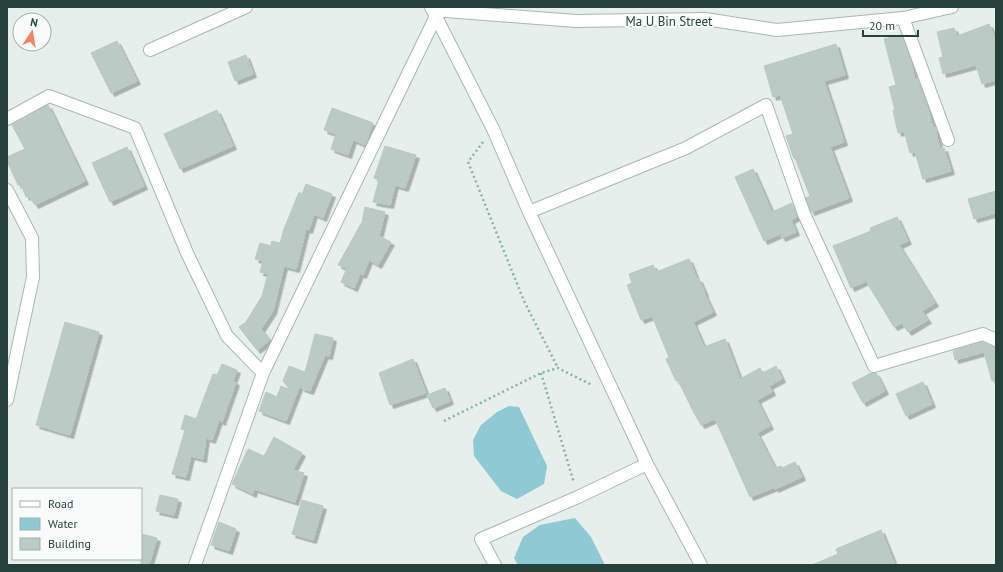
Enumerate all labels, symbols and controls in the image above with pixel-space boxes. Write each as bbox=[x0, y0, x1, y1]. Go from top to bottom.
north arrow bbox=[12, 12, 52, 52]
scale bar bbox=[863, 12, 918, 38]
street label: Ma U Bin Street bbox=[625, 13, 713, 30]
text: N bbox=[29, 15, 39, 30]
text: 20 m bbox=[869, 18, 895, 33]
legend bbox=[12, 488, 142, 560]
text: Road bbox=[48, 496, 73, 511]
text: Water bbox=[48, 516, 78, 531]
text: Building bbox=[48, 536, 91, 551]

